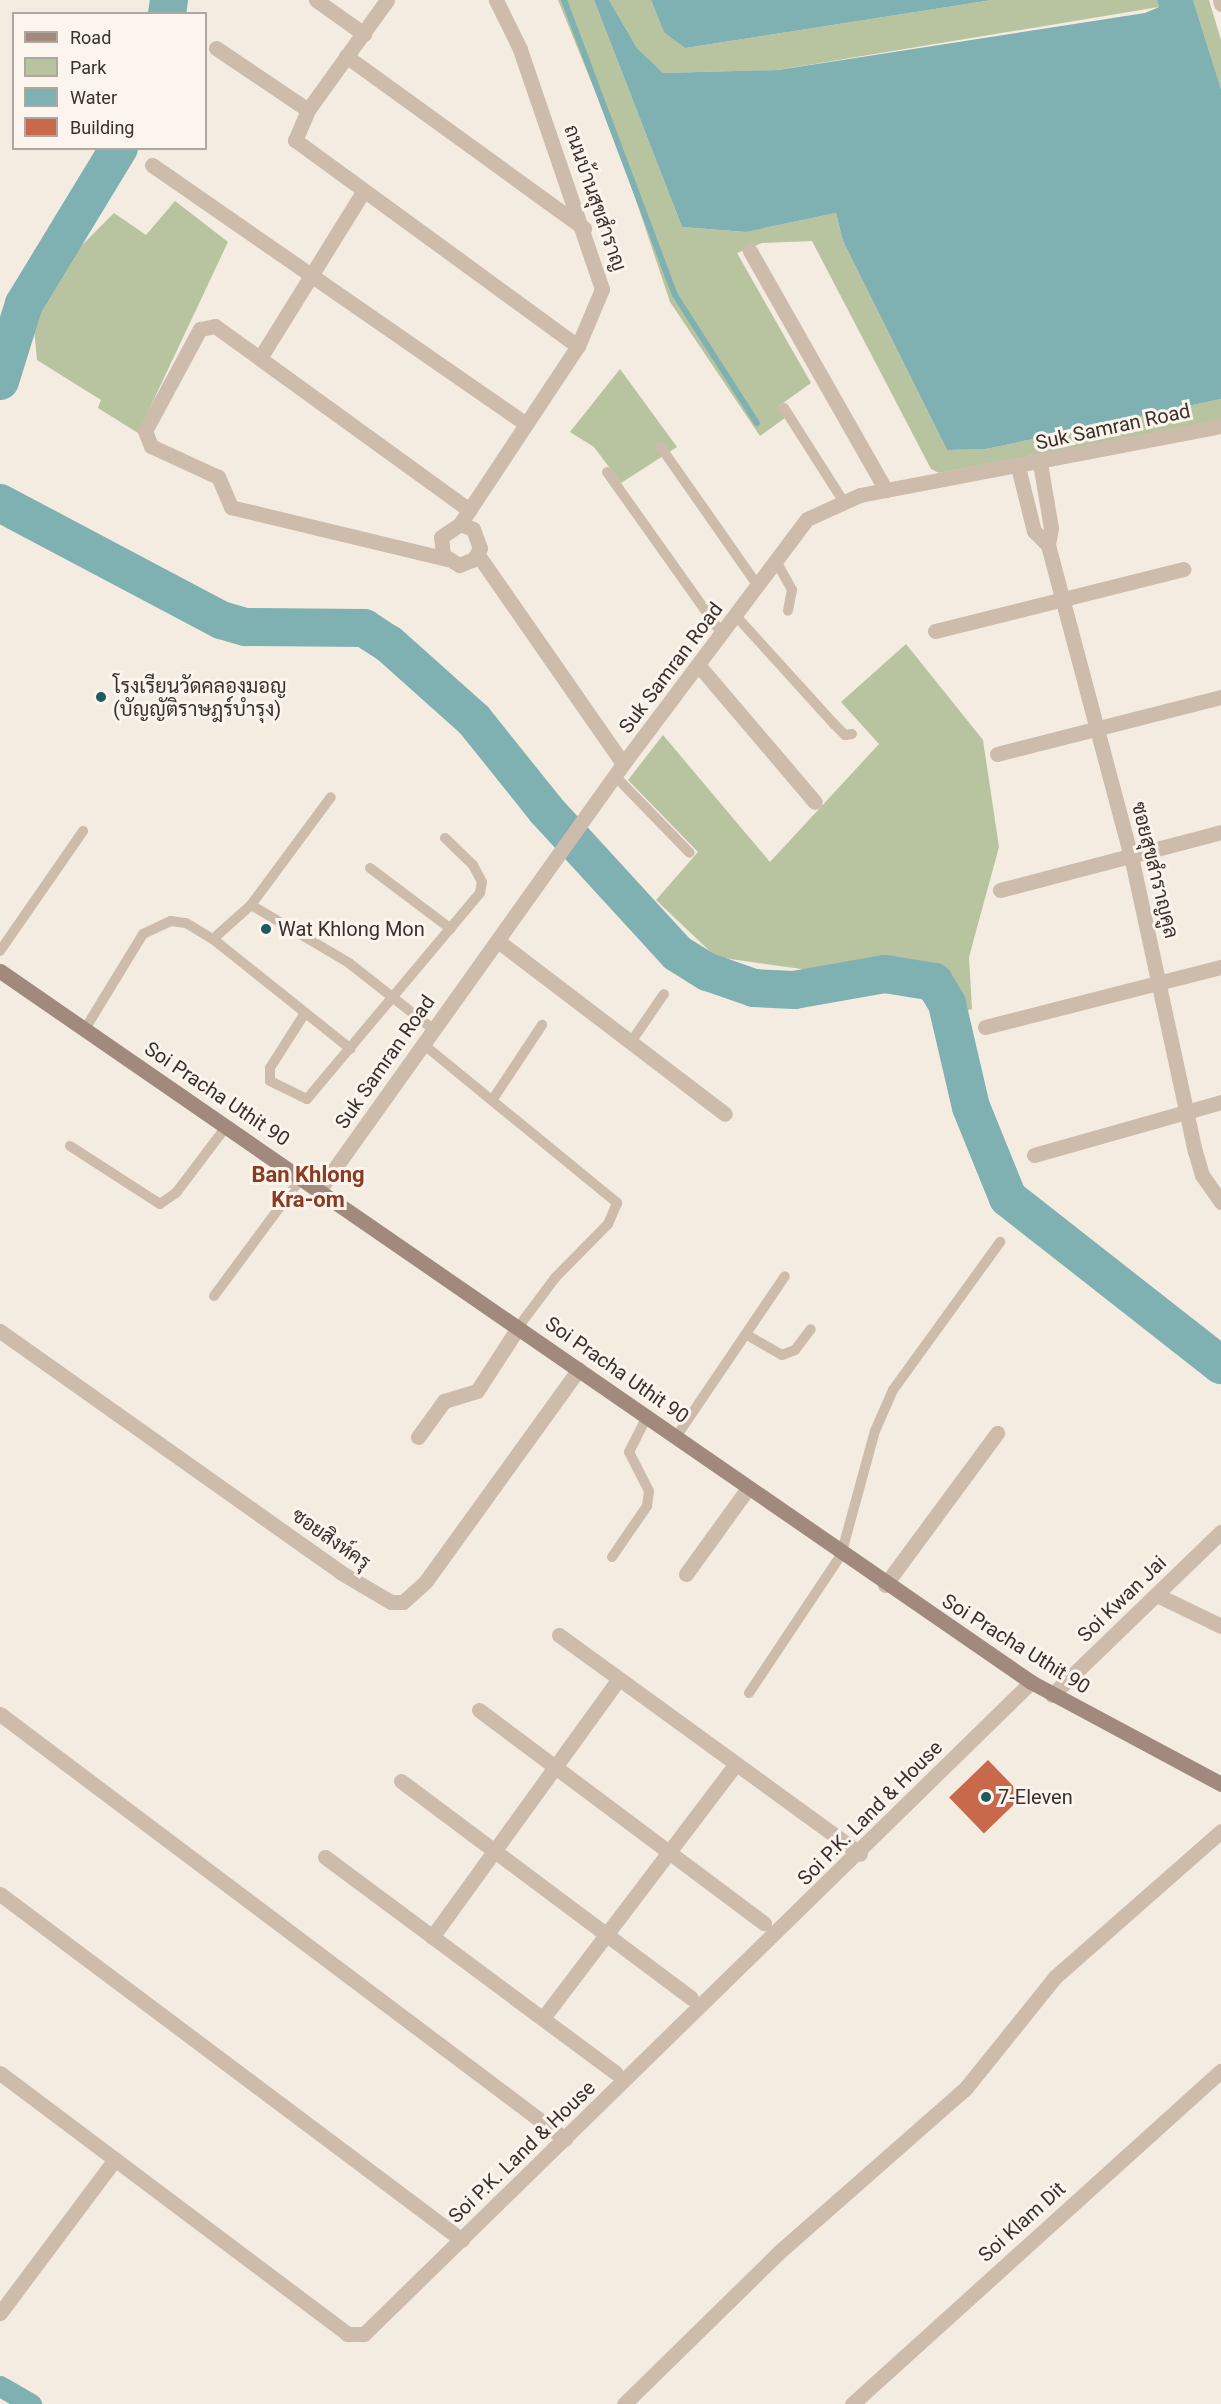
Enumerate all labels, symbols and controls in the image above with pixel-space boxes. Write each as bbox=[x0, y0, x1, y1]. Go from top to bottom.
legend bbox=[12, 12, 207, 150]
text: Road bbox=[70, 27, 111, 48]
text: Park bbox=[70, 57, 106, 78]
text: Water bbox=[70, 87, 117, 108]
text: Building bbox=[70, 117, 134, 138]
street label: ถนนบ้านสุขสำราญ bbox=[559, 122, 631, 274]
street label: Suk Samran Road bbox=[1033, 399, 1193, 455]
street label: Suk Samran Road bbox=[614, 598, 728, 738]
place label: โรงเรียนวัดคลองมอญ (บัญญัติราษฎร์บำรุง) bbox=[113, 674, 287, 721]
marker: โรงเรียนวัดคลองมอญ (บัญญัติราษฎร์บำรุง) bbox=[94, 690, 108, 704]
street label: ซอยสุขสำราญคูล bbox=[1126, 799, 1184, 941]
place label: Wat Khlong Mon bbox=[278, 917, 425, 941]
marker: Wat Khlong Mon bbox=[259, 922, 273, 936]
street label: Suk Samran Road bbox=[330, 991, 440, 1133]
street label: Soi Pracha Uthit 90 bbox=[140, 1037, 294, 1151]
district label: Ban Khlong Kra-om bbox=[251, 1161, 365, 1212]
street label: Soi Pracha Uthit 90 bbox=[541, 1312, 693, 1428]
street label: ซอยสิงห์ครุ bbox=[287, 1503, 375, 1575]
street label: Soi Kwan Jai bbox=[1073, 1551, 1171, 1647]
street label: Soi Pracha Uthit 90 bbox=[938, 1589, 1094, 1699]
street label: Soi P.K. Land & House bbox=[793, 1736, 947, 1890]
place label: 7-Eleven bbox=[998, 1785, 1073, 1809]
marker: 7-Eleven bbox=[979, 1790, 993, 1804]
street label: Soi P.K. Land & House bbox=[444, 2076, 600, 2228]
street label: Soi Klam Dit bbox=[974, 2177, 1070, 2267]

